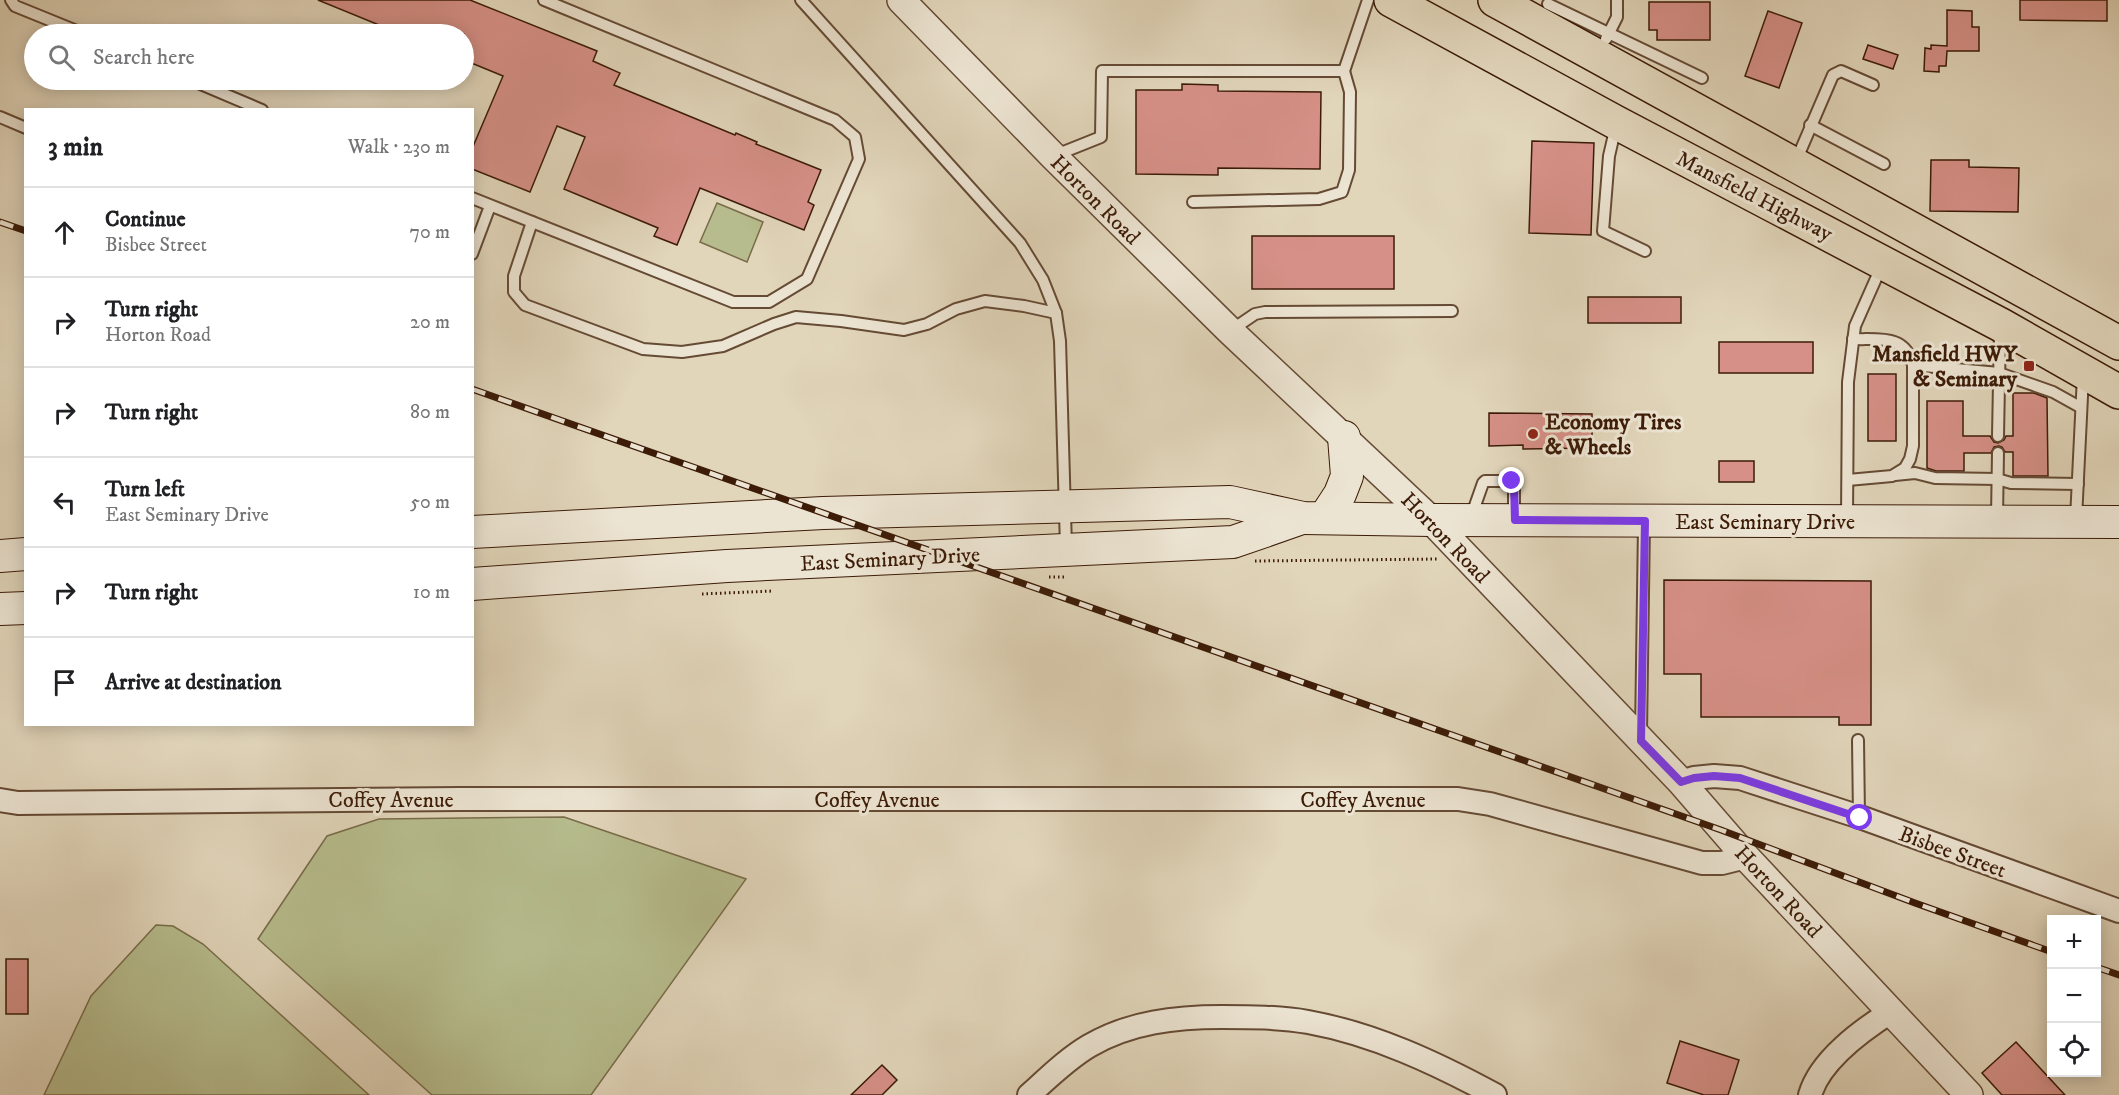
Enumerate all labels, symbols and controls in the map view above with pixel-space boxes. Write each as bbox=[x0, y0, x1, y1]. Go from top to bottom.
search box bbox=[24, 24, 474, 90]
icon: search bbox=[45, 41, 78, 74]
text: Search here bbox=[93, 44, 195, 71]
text: 3 min bbox=[48, 131, 103, 164]
text: Walk · 230 m bbox=[348, 135, 450, 160]
street label: Mansfield Highway bbox=[1672, 145, 1838, 248]
street label: Horton Road bbox=[1044, 149, 1146, 251]
text: Continue bbox=[105, 206, 186, 233]
icon: ahead bbox=[48, 216, 81, 249]
text: 70 m bbox=[409, 220, 450, 245]
text: Bisbee Street bbox=[105, 233, 207, 258]
text: Turn right bbox=[105, 296, 198, 323]
icon: right bbox=[48, 306, 81, 339]
text: 20 m bbox=[410, 310, 450, 335]
text: Horton Road bbox=[105, 323, 211, 348]
place label: Mansfield HWY & Seminary bbox=[1872, 341, 2018, 393]
marker: Mansfield HWY & Seminary bbox=[2022, 359, 2036, 373]
icon: right bbox=[48, 396, 81, 429]
text: Turn right bbox=[105, 399, 198, 426]
text: 80 m bbox=[410, 400, 450, 425]
place label: Economy Tires & Wheels bbox=[1545, 409, 1682, 461]
marker: Economy Tires & Wheels bbox=[1526, 427, 1540, 441]
route end bbox=[1498, 467, 1524, 493]
text: Turn left bbox=[105, 476, 185, 503]
icon: left bbox=[48, 486, 81, 519]
street label: Horton Road bbox=[1395, 487, 1495, 589]
text: 50 m bbox=[410, 490, 450, 515]
text: East Seminary Drive bbox=[105, 503, 269, 528]
street label: East Seminary Drive bbox=[1675, 509, 1855, 536]
street label: East Seminary Drive bbox=[799, 541, 981, 578]
icon: right bbox=[48, 576, 81, 609]
text: Turn right bbox=[105, 579, 198, 606]
text: 10 m bbox=[413, 580, 450, 605]
icon: arrive bbox=[48, 666, 81, 699]
text: Arrive at destination bbox=[105, 669, 282, 696]
street label: Coffey Avenue bbox=[328, 787, 454, 814]
street label: Coffey Avenue bbox=[814, 787, 940, 814]
street label: Coffey Avenue bbox=[1300, 787, 1426, 814]
route start bbox=[1846, 804, 1872, 830]
street label: Bisbee Street bbox=[1895, 821, 2010, 884]
street label: Horton Road bbox=[1728, 840, 1827, 944]
map controls bbox=[2047, 915, 2101, 1077]
button: + bbox=[2047, 915, 2101, 969]
button: − bbox=[2047, 969, 2101, 1023]
button: locate bbox=[2047, 1023, 2101, 1077]

